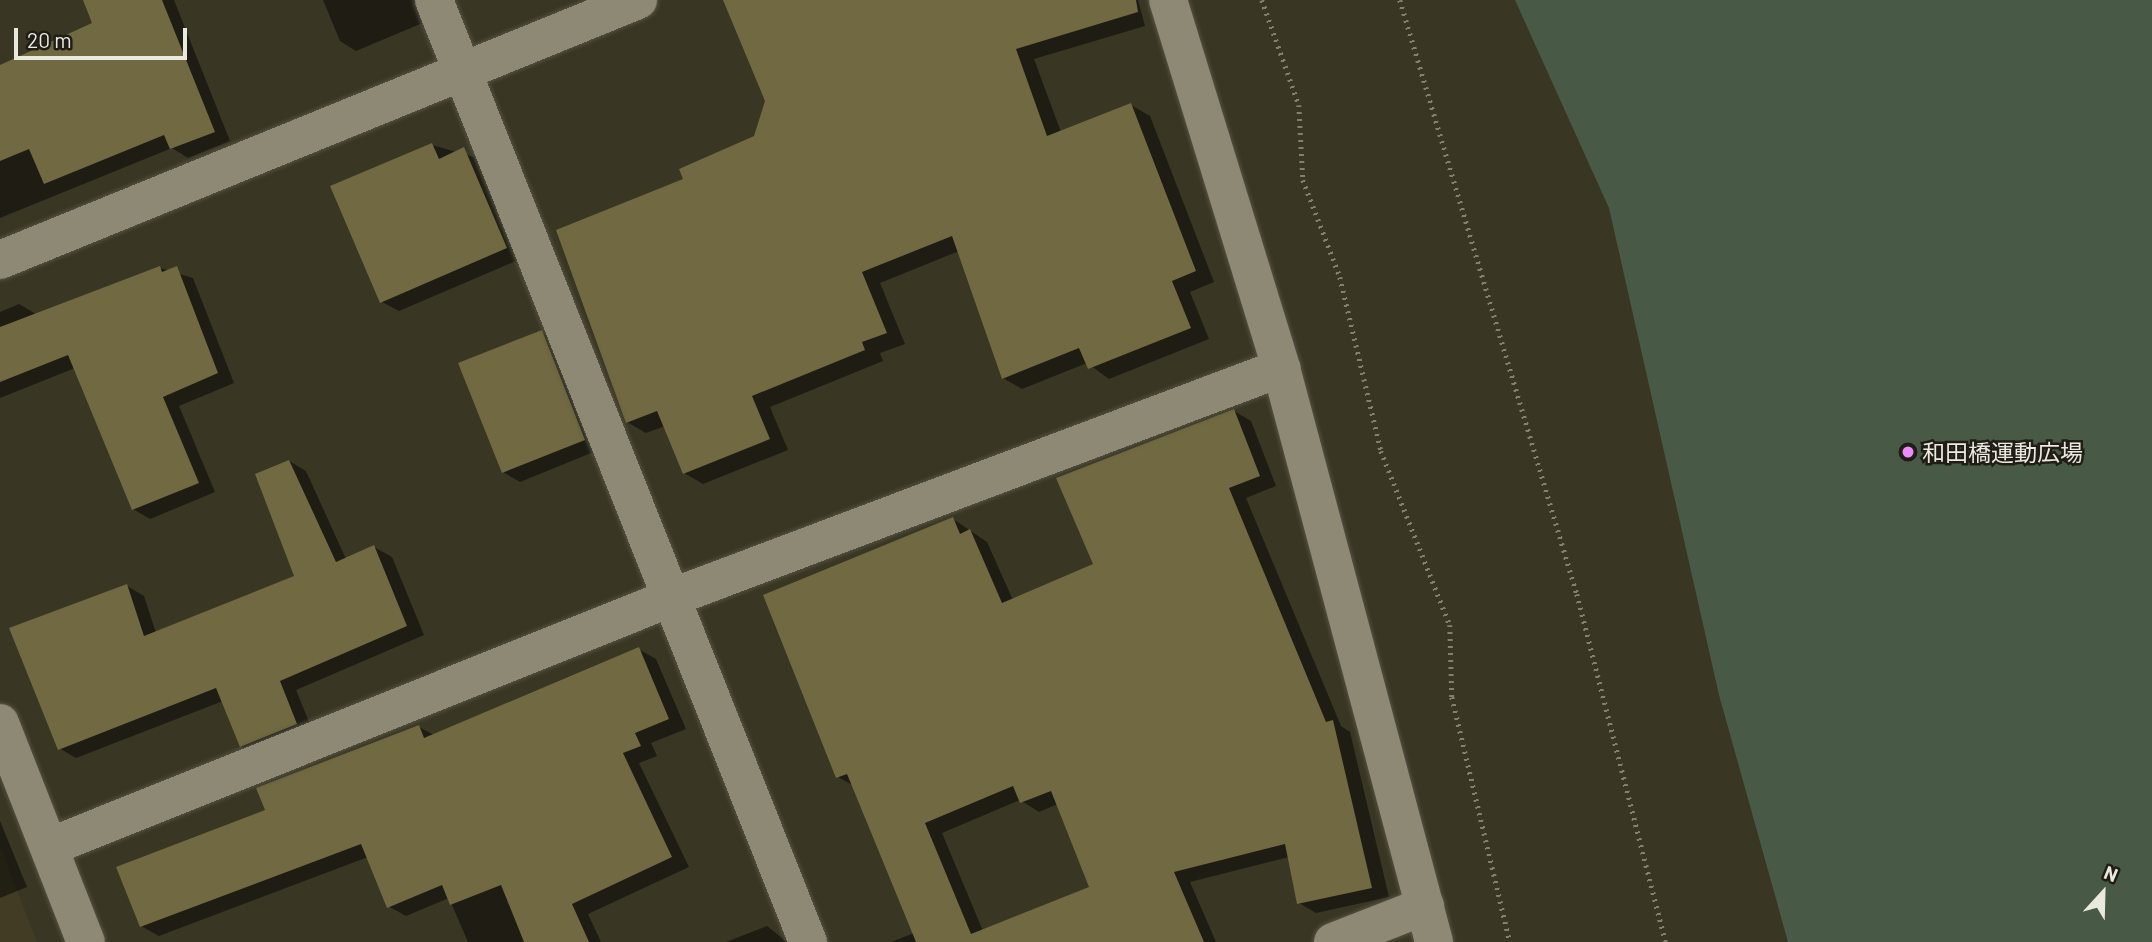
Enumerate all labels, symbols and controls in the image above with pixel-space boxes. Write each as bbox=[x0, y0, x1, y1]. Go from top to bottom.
scale bar bbox=[18, 14, 191, 58]
text: 20 m bbox=[27, 27, 72, 52]
place label: 和田橋運動広場 bbox=[1922, 438, 2083, 466]
marker: 和田橋運動広場 bbox=[1900, 444, 1916, 460]
north arrow bbox=[2068, 858, 2138, 928]
text: N bbox=[2101, 860, 2121, 886]

